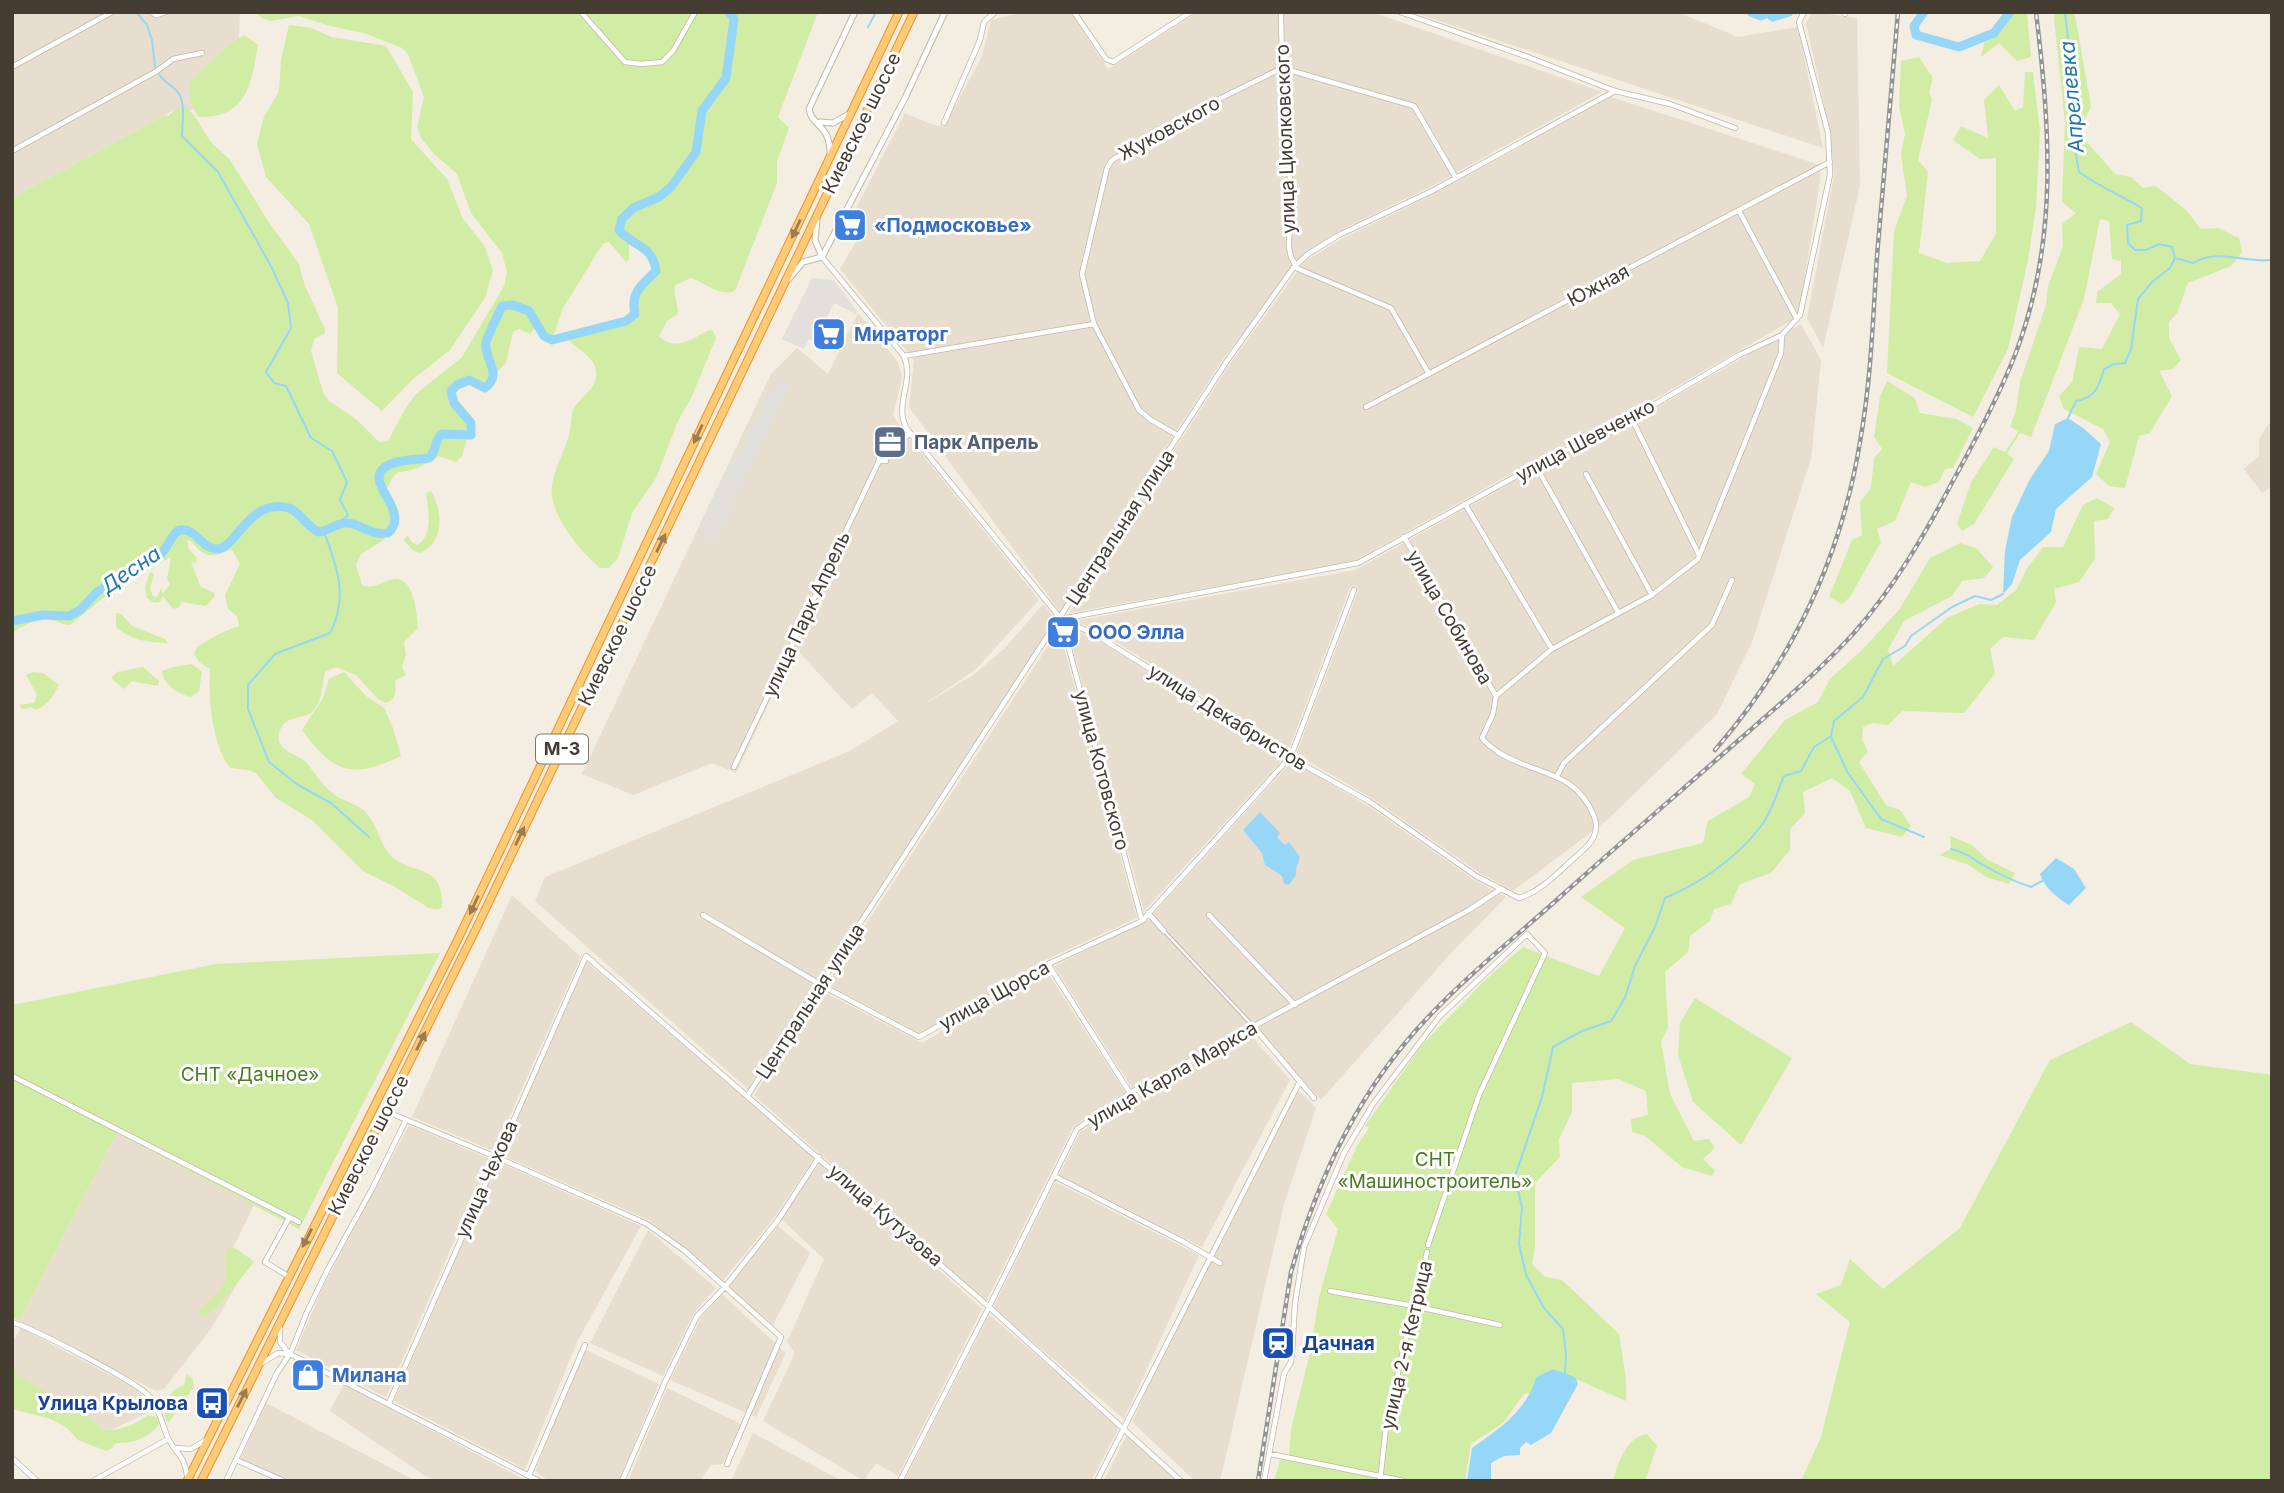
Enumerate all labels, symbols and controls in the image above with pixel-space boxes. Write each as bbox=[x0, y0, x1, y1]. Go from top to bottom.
water label: Апрелевка bbox=[2054, 40, 2089, 155]
street label: улица Циолковского bbox=[1271, 44, 1300, 234]
street label: Киевское шоссе bbox=[817, 49, 906, 198]
street label: Жуковского bbox=[1115, 91, 1224, 166]
supermarket icon: «Подмосковье» bbox=[831, 206, 869, 244]
place label: «Подмосковье» bbox=[874, 214, 1032, 237]
one-way arrow bbox=[790, 219, 802, 239]
street label: Южная bbox=[1563, 260, 1633, 311]
supermarket icon: Мираторг bbox=[810, 315, 848, 353]
place label: Мираторг bbox=[854, 323, 949, 346]
street label: улица Шевченко bbox=[1512, 394, 1659, 487]
office icon: Парк Апрель bbox=[871, 423, 909, 461]
one-way arrow bbox=[693, 424, 704, 444]
place label: Парк Апрель bbox=[914, 431, 1039, 454]
street label: Центральная улица bbox=[1061, 445, 1179, 609]
street label: улица Парк Апрель bbox=[758, 528, 855, 701]
one-way arrow bbox=[655, 533, 667, 553]
water label: Десна bbox=[95, 541, 165, 599]
street label: улица Собинова bbox=[1402, 546, 1497, 688]
street label: Киевское шоссе bbox=[573, 561, 662, 710]
supermarket icon: ООО Элла bbox=[1044, 613, 1082, 651]
place label: ООО Элла bbox=[1088, 621, 1184, 644]
street label: улица Декабристов bbox=[1144, 659, 1311, 776]
street label: улица Котовского bbox=[1069, 688, 1134, 853]
road number: М-3 bbox=[536, 734, 588, 764]
one-way arrow bbox=[515, 826, 526, 846]
one-way arrow bbox=[468, 895, 480, 915]
street label: Центральная улица bbox=[751, 919, 869, 1083]
street label: улица Щорса bbox=[935, 956, 1053, 1035]
street label: улица Карла Маркса bbox=[1083, 1016, 1261, 1132]
one-way arrow bbox=[415, 1031, 426, 1051]
park label: СНТ «Дачное» bbox=[181, 1063, 319, 1086]
street label: Киевское шоссе bbox=[323, 1071, 414, 1219]
street label: улица Чехова bbox=[450, 1117, 523, 1241]
park label: СНТ «Машиностроитель» bbox=[1338, 1148, 1532, 1193]
street label: улица Кутузова bbox=[824, 1159, 948, 1271]
one-way arrow bbox=[301, 1228, 313, 1248]
street label: улица 2-я Кетрица bbox=[1376, 1258, 1437, 1432]
station icon: Дачная bbox=[1259, 1324, 1297, 1362]
place label: Дачная bbox=[1302, 1332, 1375, 1355]
shop icon: Милана bbox=[289, 1356, 327, 1394]
place label: Милана bbox=[332, 1364, 407, 1387]
bus stop icon: Улица Крылова bbox=[193, 1384, 231, 1422]
one-way arrow bbox=[237, 1388, 248, 1408]
place label: Улица Крылова bbox=[37, 1392, 188, 1415]

